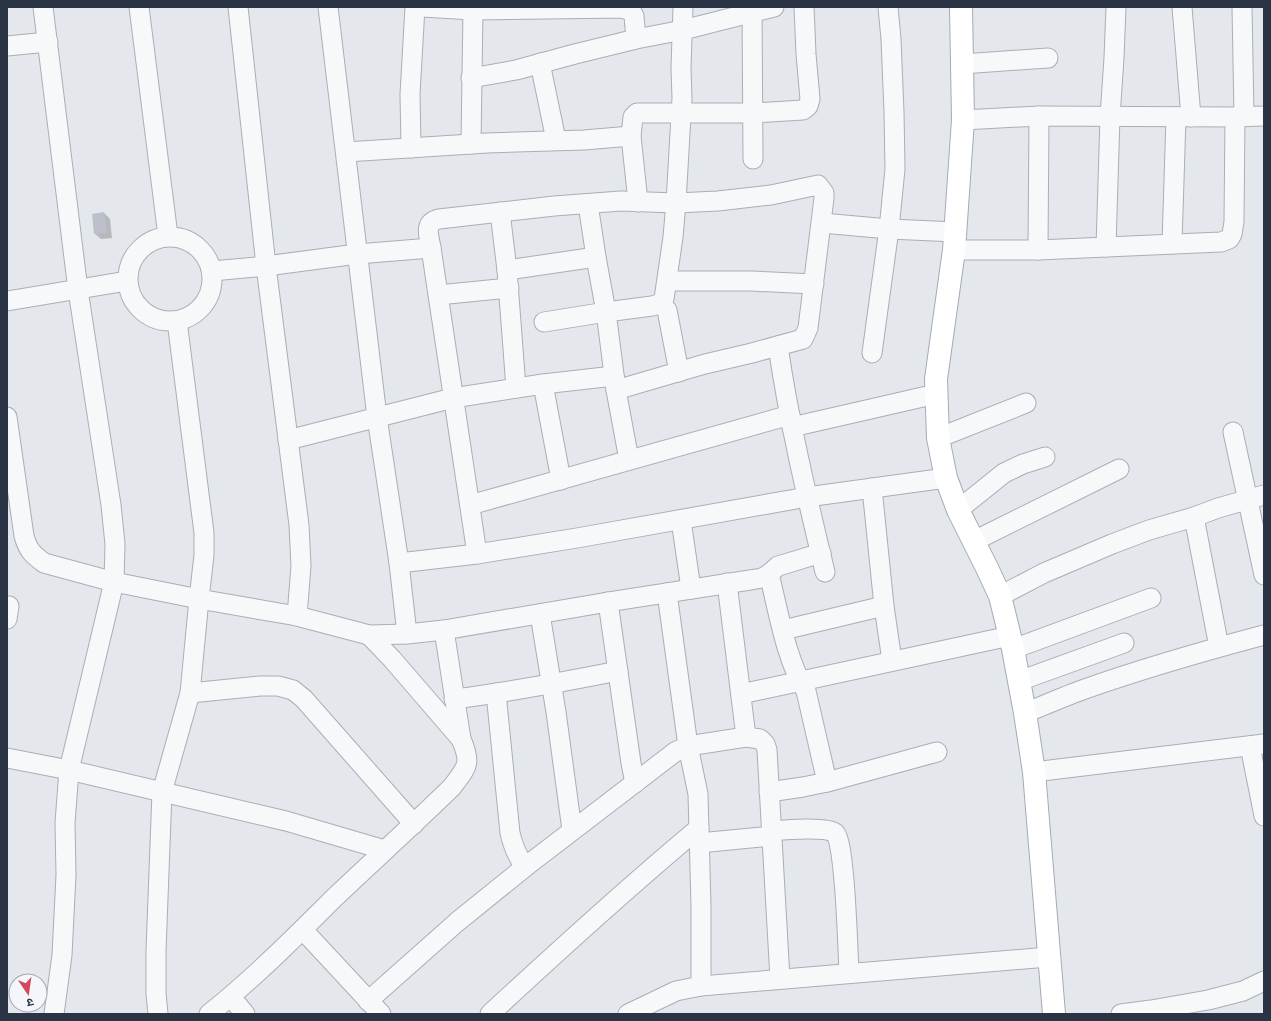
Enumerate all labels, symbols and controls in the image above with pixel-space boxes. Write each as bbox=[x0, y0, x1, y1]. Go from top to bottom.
north arrow bbox=[8, 973, 48, 1013]
text: उ bbox=[25, 995, 35, 1010]

